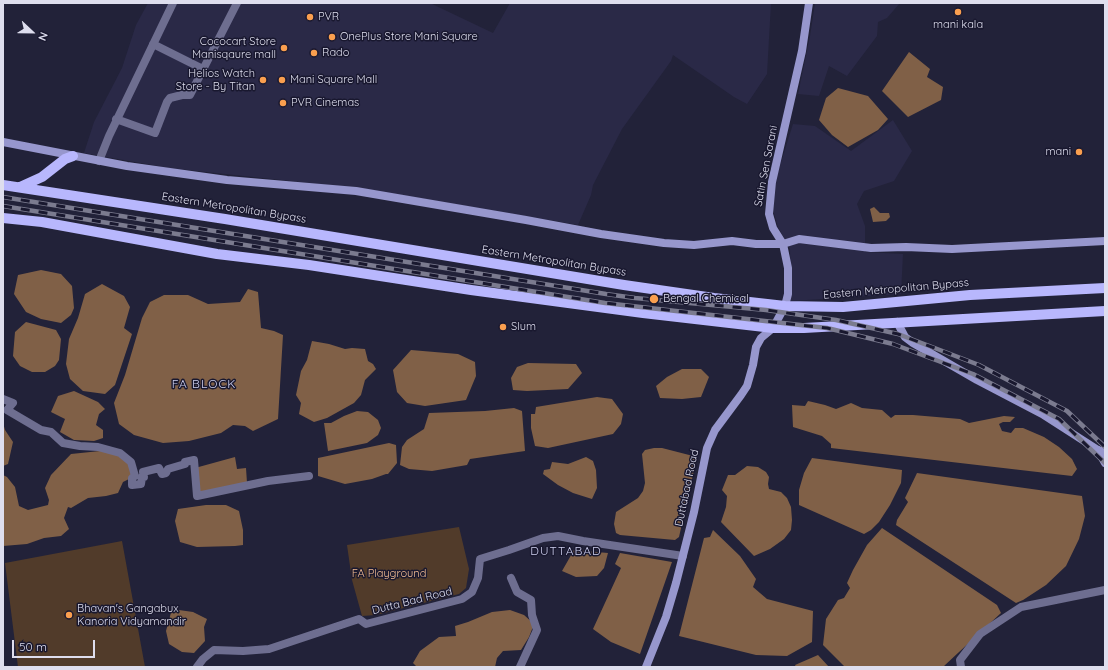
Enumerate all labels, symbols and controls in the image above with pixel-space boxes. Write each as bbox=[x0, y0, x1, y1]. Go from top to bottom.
marker: mani kala bbox=[953, 7, 963, 17]
place label: PVR bbox=[318, 10, 339, 24]
north arrow bbox=[12, 12, 52, 52]
marker: PVR bbox=[305, 12, 315, 22]
place label: mani kala bbox=[933, 18, 983, 32]
text: N bbox=[35, 30, 51, 43]
place label: OnePlus Store Mani Square bbox=[340, 30, 478, 44]
marker: OnePlus Store Mani Square bbox=[327, 32, 337, 42]
place label: Cococart Store Manisqaure mall bbox=[192, 35, 276, 61]
marker: Cococart Store Manisqaure mall bbox=[279, 43, 289, 53]
place label: Rado bbox=[322, 46, 349, 60]
marker: Rado bbox=[309, 48, 319, 58]
place label: Helios Watch Store - By Titan bbox=[176, 67, 255, 93]
place label: Mani Square Mall bbox=[290, 73, 377, 87]
marker: Helios Watch Store - By Titan bbox=[258, 75, 268, 85]
marker: Mani Square Mall bbox=[277, 75, 287, 85]
place label: PVR Cinemas bbox=[291, 96, 359, 110]
marker: PVR Cinemas bbox=[278, 98, 288, 108]
street label: Satin Sen Sarani bbox=[752, 124, 780, 208]
place label: mani bbox=[1046, 145, 1071, 159]
marker: mani bbox=[1074, 147, 1084, 157]
street label: Eastern Metropolitan Bypass bbox=[161, 190, 307, 226]
street label: Eastern Metropolitan Bypass bbox=[481, 243, 627, 279]
street label: Eastern Metropolitan Bypass bbox=[823, 276, 969, 302]
place label: Bengal Chemical bbox=[663, 292, 749, 306]
marker: Bengal Chemical bbox=[648, 293, 660, 305]
place label: Slum bbox=[511, 320, 536, 334]
marker: Slum bbox=[498, 322, 508, 332]
district label: FA BLOCK bbox=[172, 377, 236, 391]
street label: Duttabad Road bbox=[672, 448, 702, 528]
district label: DUTTABAD bbox=[530, 544, 602, 558]
park label: FA Playground bbox=[352, 567, 426, 581]
street label: Dutta Bad Road bbox=[371, 585, 453, 617]
place label: Bhavan's Gangabux Kanoria Vidyamandir bbox=[77, 602, 186, 628]
marker: Bhavan's Gangabux Kanoria Vidyamandir bbox=[64, 610, 74, 620]
scale bar bbox=[14, 632, 97, 658]
text: 50 m bbox=[19, 639, 47, 654]

